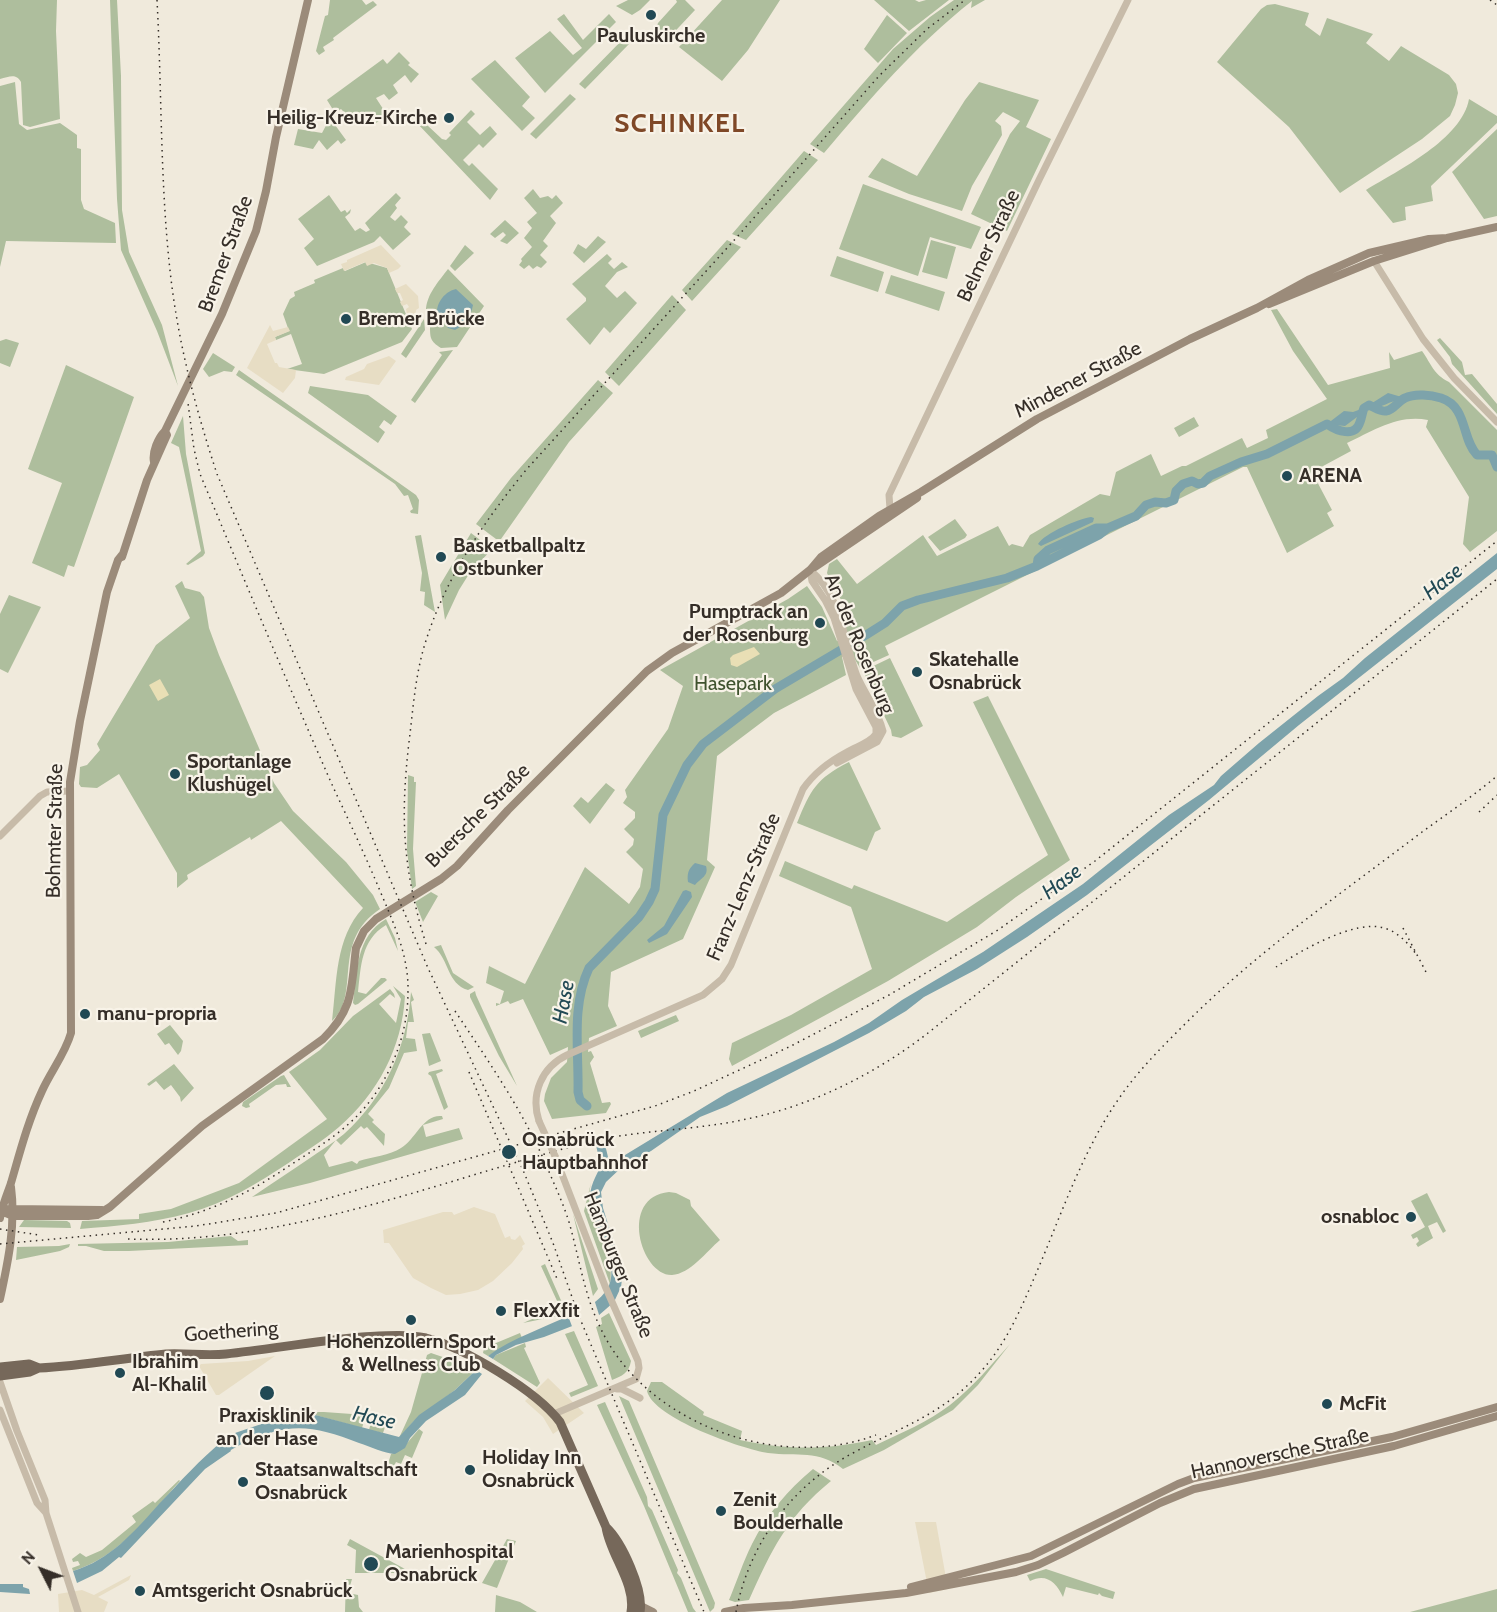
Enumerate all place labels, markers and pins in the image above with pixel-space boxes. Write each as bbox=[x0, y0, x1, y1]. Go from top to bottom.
marker: Pauluskirche bbox=[644, 8, 658, 22]
place label: Pauluskirche bbox=[597, 24, 705, 48]
place label: Heilig-Kreuz-Kirche bbox=[267, 106, 437, 130]
marker: Heilig-Kreuz-Kirche bbox=[442, 111, 456, 125]
place label: Bremer Brücke bbox=[358, 307, 485, 331]
marker: Bremer Brücke bbox=[339, 312, 353, 326]
place label: ARENA bbox=[1299, 464, 1362, 488]
marker: ARENA bbox=[1280, 469, 1294, 483]
place label: Basketballpaltz Ostbunker bbox=[453, 534, 585, 581]
marker: Basketballpaltz Ostbunker bbox=[434, 550, 448, 564]
place label: Pumptrack an der Rosenburg bbox=[683, 600, 808, 647]
marker: Pumptrack an der Rosenburg bbox=[813, 616, 827, 630]
place label: Skatehalle Osnabrück bbox=[929, 648, 1021, 695]
marker: Skatehalle Osnabrück bbox=[910, 665, 924, 679]
place label: Sportanlage Klushügel bbox=[187, 750, 291, 797]
marker: Sportanlage Klushügel bbox=[168, 767, 182, 781]
place label: manu-propria bbox=[97, 1002, 217, 1026]
marker: manu-propria bbox=[78, 1007, 92, 1021]
place label: Osnabrück Hauptbahnhof bbox=[522, 1128, 648, 1175]
marker: Osnabrück Hauptbahnhof bbox=[500, 1143, 518, 1161]
place label: osnabloc bbox=[1321, 1205, 1399, 1229]
marker: osnabloc bbox=[1404, 1210, 1418, 1224]
place label: FlexXfit bbox=[513, 1299, 580, 1323]
marker: FlexXfit bbox=[494, 1304, 508, 1318]
marker: Hohenzollern Sport & Wellness Club bbox=[404, 1313, 418, 1327]
place label: Hohenzollern Sport & Wellness Club bbox=[326, 1330, 496, 1377]
place label: Ibrahim Al-Khalil bbox=[132, 1350, 207, 1397]
marker: Ibrahim Al-Khalil bbox=[113, 1366, 127, 1380]
marker: Praxisklinik an der Hase bbox=[258, 1384, 276, 1402]
place label: McFit bbox=[1339, 1392, 1386, 1416]
marker: McFit bbox=[1320, 1397, 1334, 1411]
place label: Praxisklinik an der Hase bbox=[216, 1404, 318, 1451]
place label: Holiday Inn Osnabrück bbox=[482, 1446, 582, 1493]
place label: Staatsanwaltschaft Osnabrück bbox=[255, 1458, 418, 1505]
marker: Holiday Inn Osnabrück bbox=[463, 1463, 477, 1477]
marker: Staatsanwaltschaft Osnabrück bbox=[236, 1475, 250, 1489]
place label: Zenit Boulderhalle bbox=[733, 1488, 843, 1535]
marker: Zenit Boulderhalle bbox=[714, 1504, 728, 1518]
place label: Marienhospital Osnabrück bbox=[385, 1540, 513, 1587]
marker: Marienhospital Osnabrück bbox=[362, 1555, 380, 1573]
place label: Amtsgericht Osnabrück bbox=[152, 1579, 353, 1603]
marker: Amtsgericht Osnabrück bbox=[133, 1584, 147, 1598]

